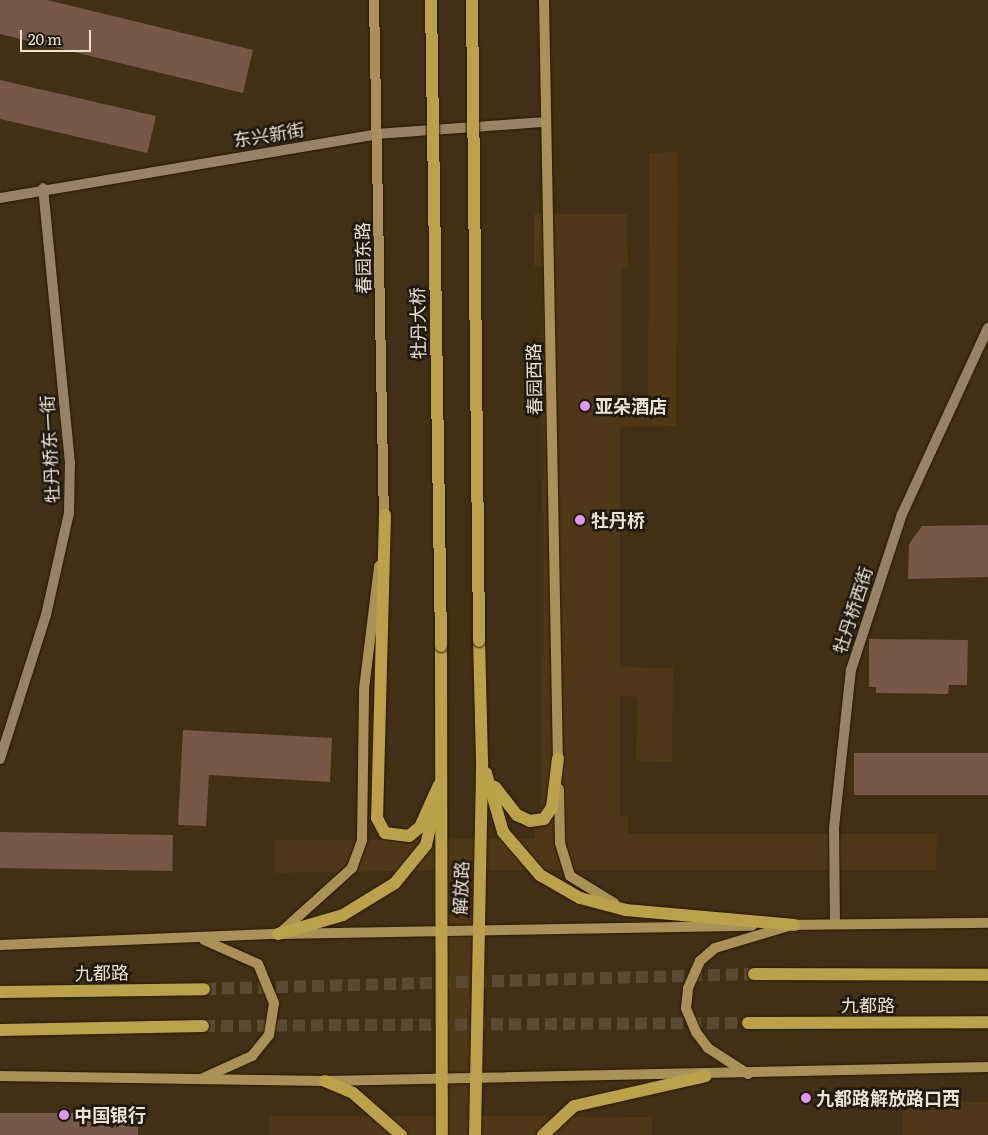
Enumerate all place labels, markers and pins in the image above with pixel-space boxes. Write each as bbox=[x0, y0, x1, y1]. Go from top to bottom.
place label: 亚朵酒店 bbox=[595, 395, 667, 417]
marker: 亚朵酒店 bbox=[579, 400, 591, 412]
place label: 牡丹桥 bbox=[591, 509, 645, 531]
marker: 牡丹桥 bbox=[573, 513, 587, 527]
place label: 九都路解放路口西 bbox=[816, 1087, 960, 1109]
marker: 九都路解放路口西 bbox=[800, 1092, 812, 1104]
place label: 中国银行 bbox=[74, 1104, 146, 1126]
marker: 中国银行 bbox=[58, 1109, 70, 1121]

